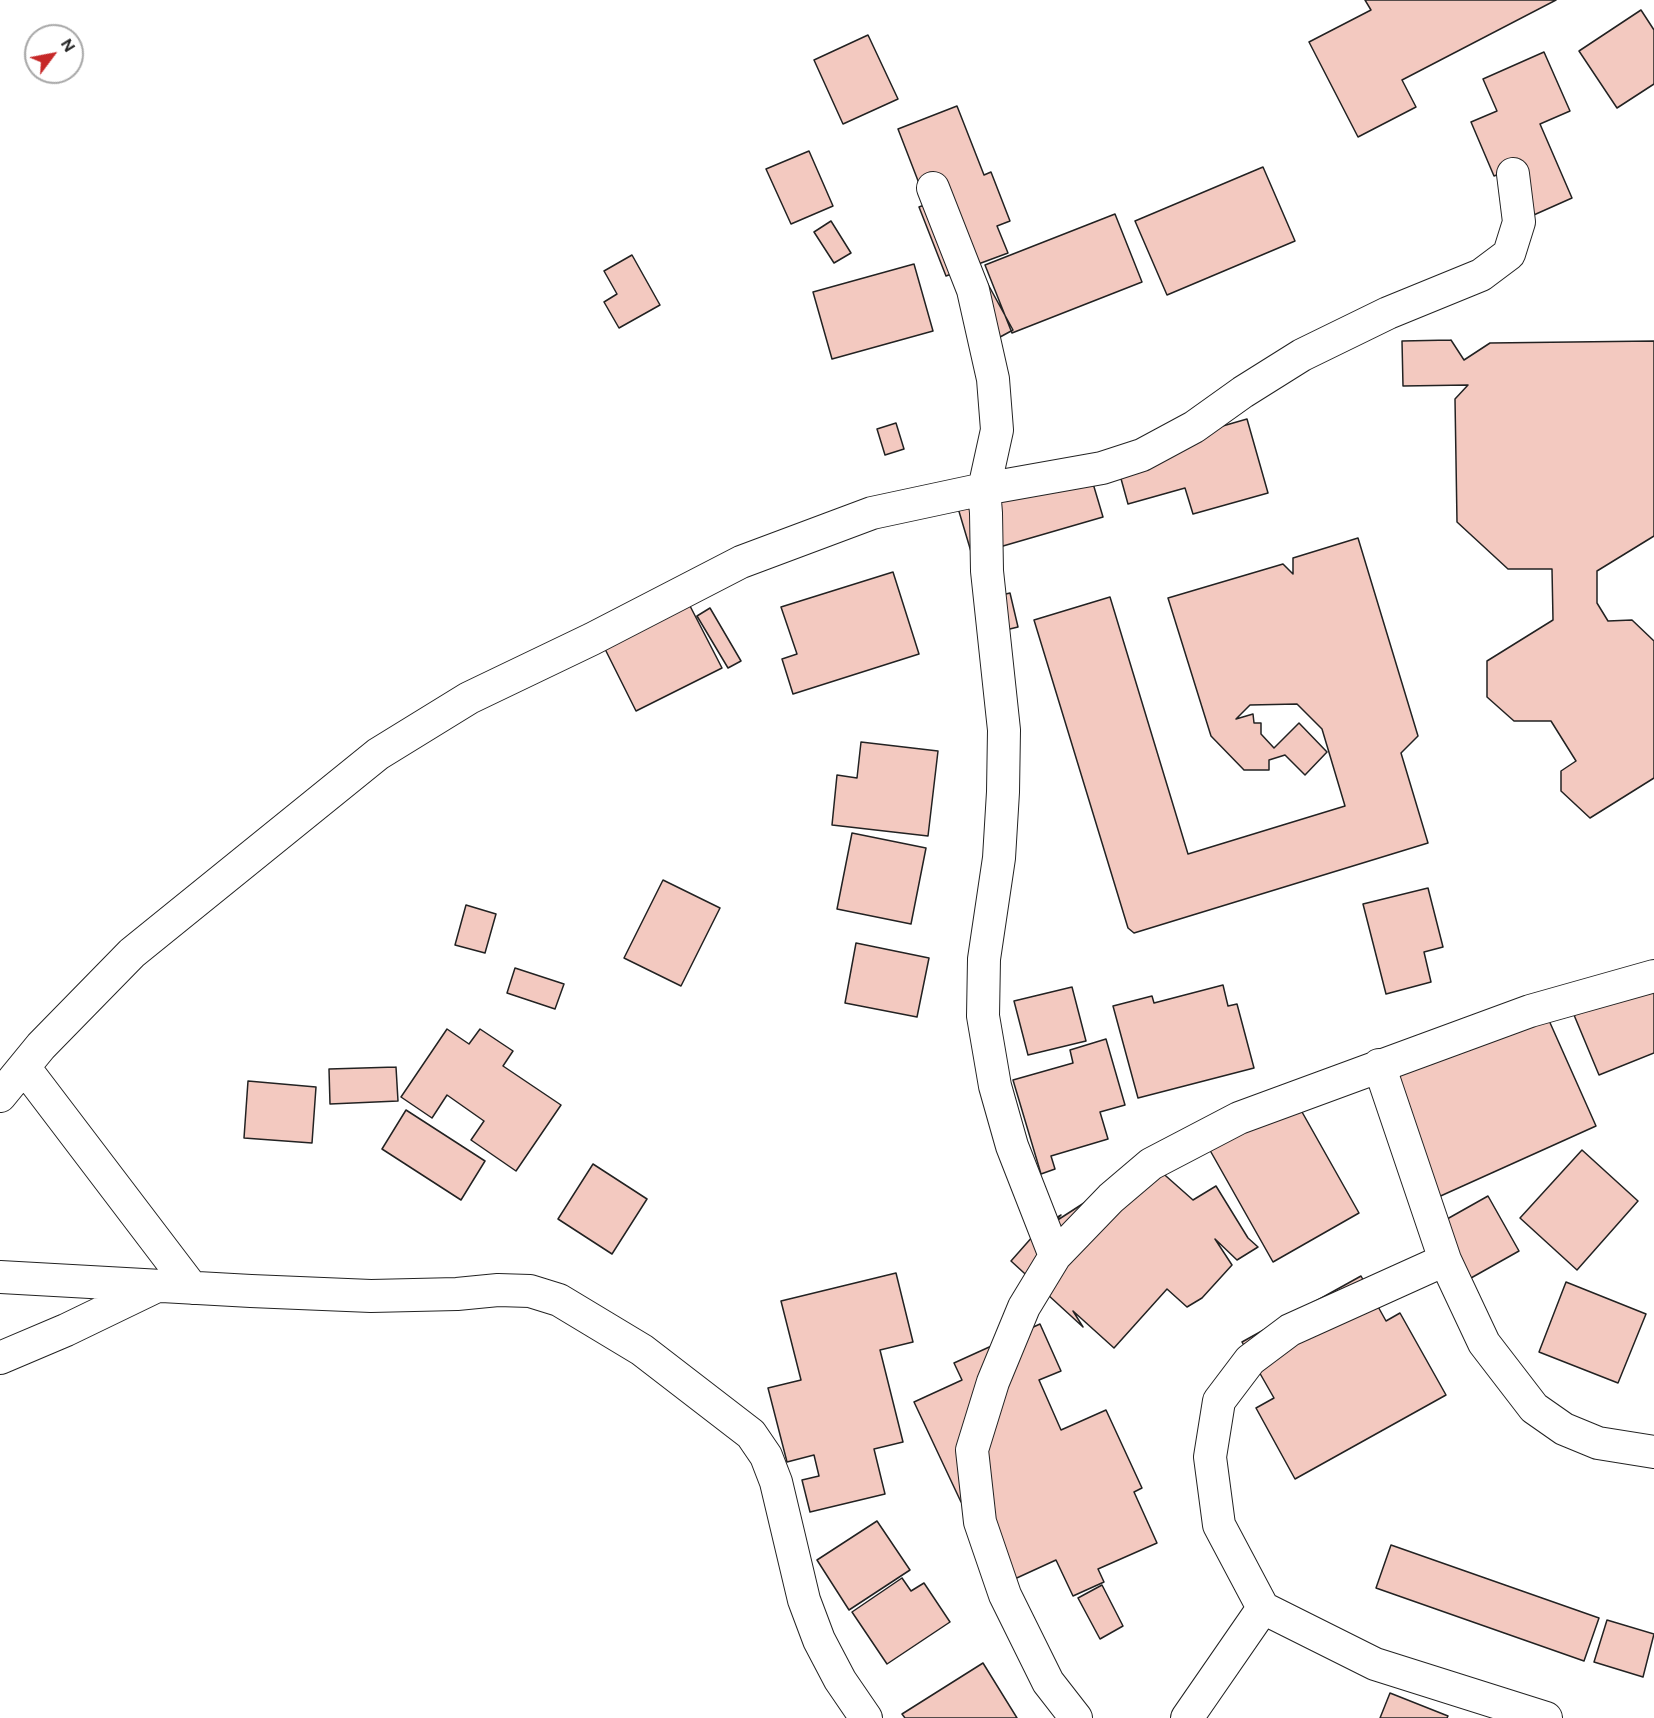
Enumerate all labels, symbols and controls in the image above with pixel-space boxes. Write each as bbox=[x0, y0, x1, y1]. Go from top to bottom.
north arrow bbox=[24, 24, 84, 84]
text: N bbox=[56, 35, 80, 56]

